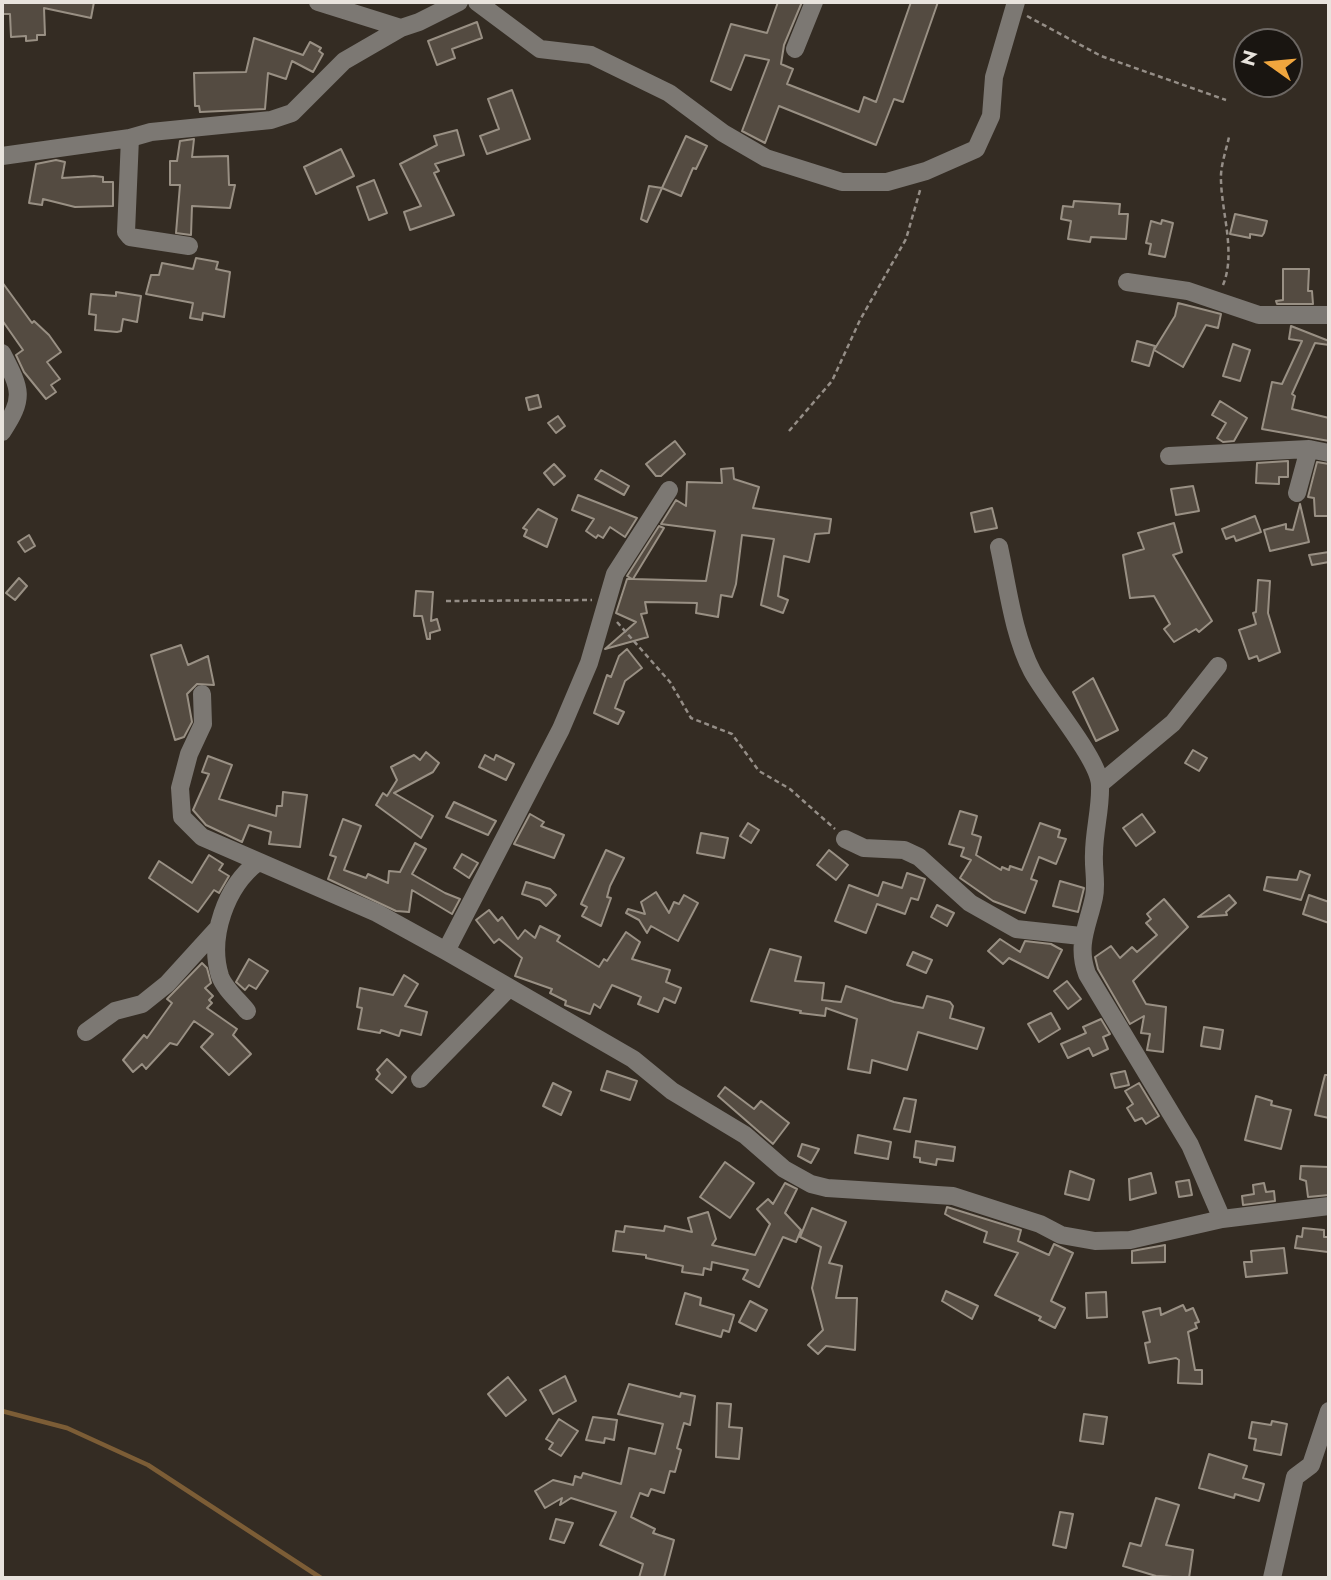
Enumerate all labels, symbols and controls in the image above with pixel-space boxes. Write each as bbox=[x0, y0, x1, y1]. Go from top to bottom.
north arrow bbox=[1233, 28, 1303, 98]
text: N bbox=[1234, 47, 1264, 69]

